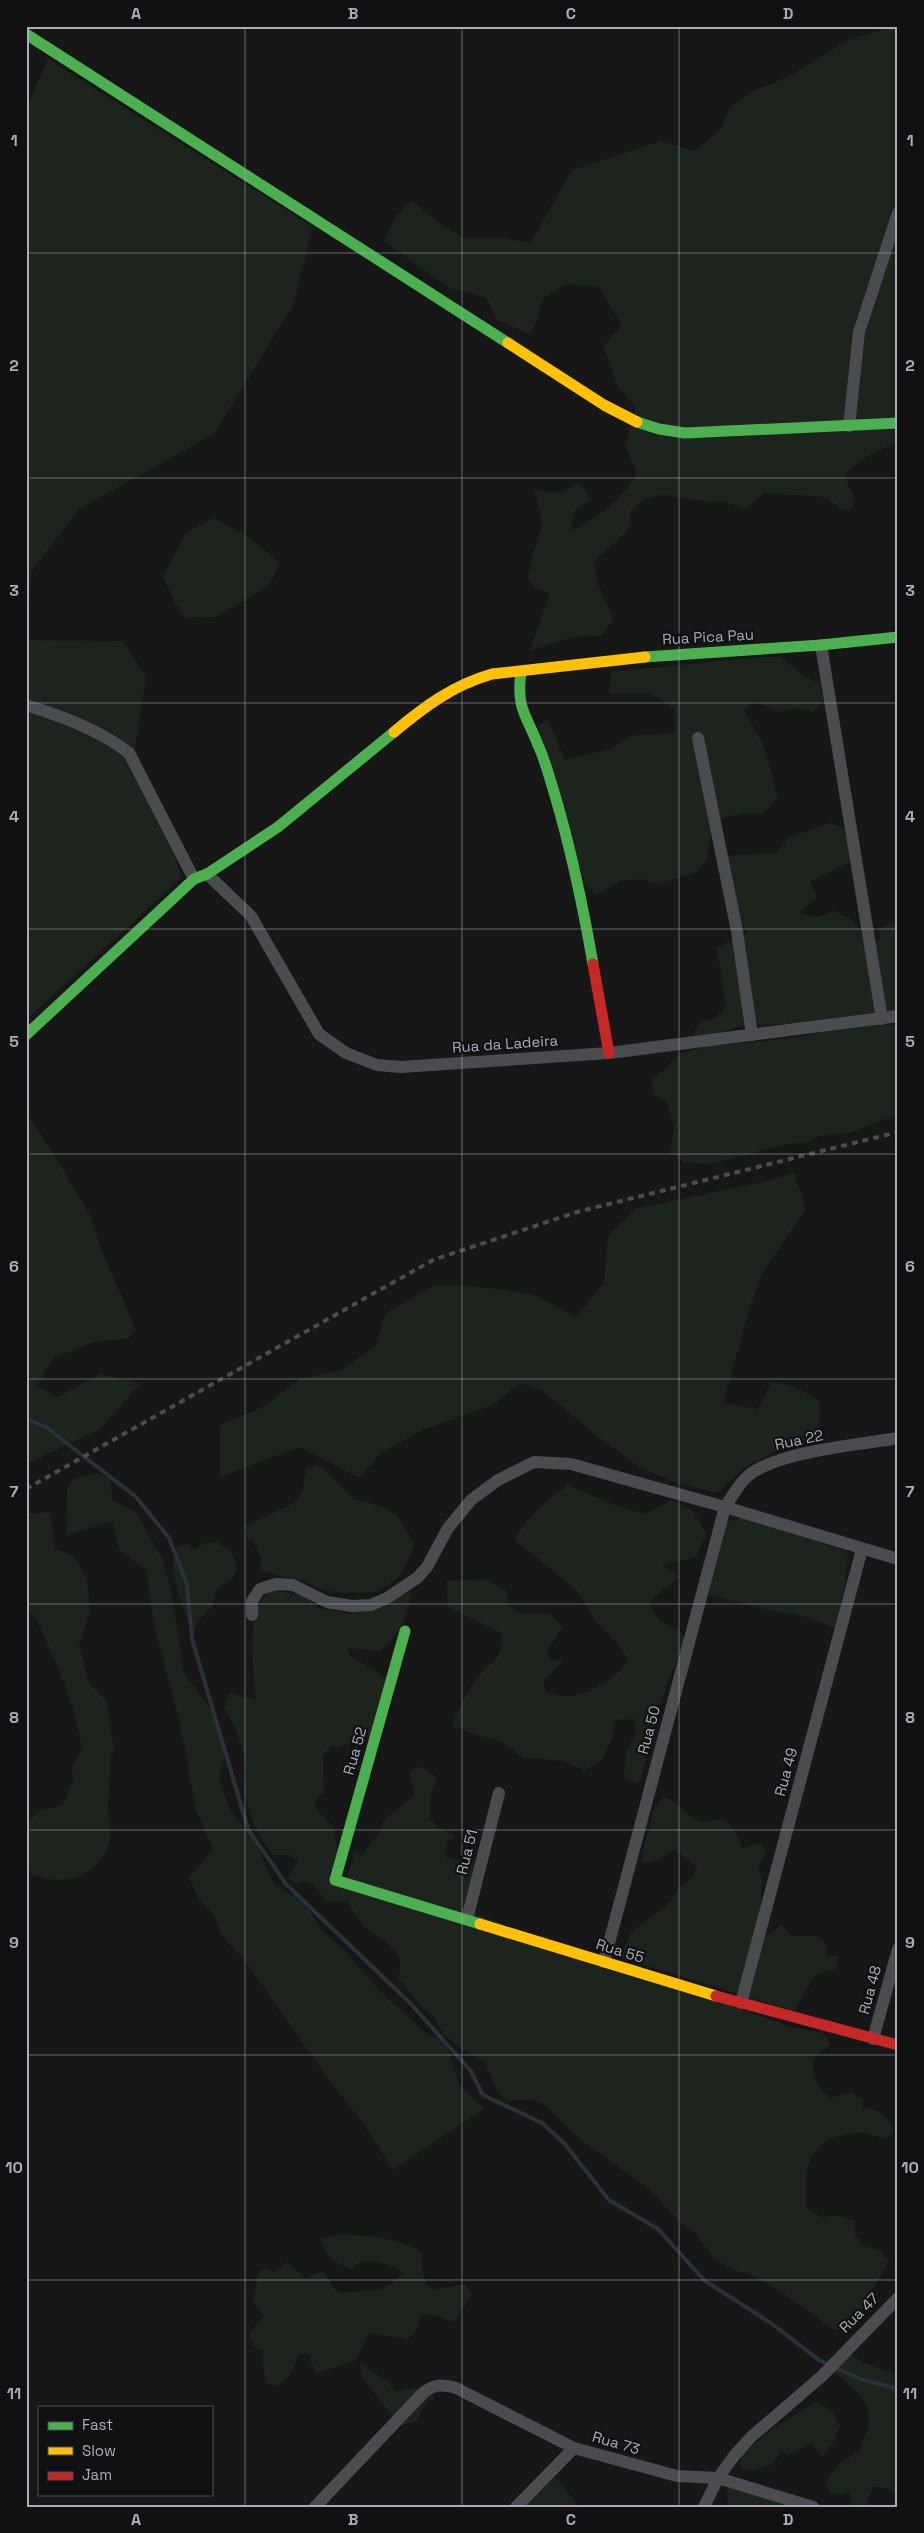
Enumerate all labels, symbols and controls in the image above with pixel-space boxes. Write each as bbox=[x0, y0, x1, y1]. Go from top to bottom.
text: A bbox=[131, 3, 141, 24]
text: B bbox=[348, 3, 358, 24]
text: C bbox=[566, 3, 576, 24]
text: D bbox=[783, 3, 793, 24]
text: 1 bbox=[10, 130, 18, 151]
text: 1 bbox=[906, 130, 914, 151]
text: 2 bbox=[9, 355, 19, 376]
text: 2 bbox=[905, 355, 915, 376]
text: 3 bbox=[9, 580, 19, 601]
text: 3 bbox=[905, 580, 915, 601]
street label: Rua Pica Pau bbox=[662, 625, 754, 648]
text: 4 bbox=[9, 806, 19, 827]
text: 4 bbox=[905, 806, 915, 827]
street label: Rua da Ladeira bbox=[451, 1030, 559, 1057]
text: 5 bbox=[9, 1031, 19, 1052]
text: 5 bbox=[905, 1031, 915, 1052]
text: 6 bbox=[9, 1256, 19, 1277]
text: 6 bbox=[905, 1256, 915, 1277]
street label: Rua 22 bbox=[773, 1425, 825, 1454]
text: 7 bbox=[10, 1481, 19, 1502]
text: 7 bbox=[906, 1481, 915, 1502]
street label: Rua 50 bbox=[633, 1703, 664, 1756]
text: 8 bbox=[9, 1707, 19, 1728]
text: 8 bbox=[905, 1707, 915, 1728]
street label: Rua 52 bbox=[339, 1725, 370, 1777]
street label: Rua 49 bbox=[770, 1745, 801, 1798]
street label: Rua 51 bbox=[452, 1827, 481, 1877]
text: 9 bbox=[9, 1932, 19, 1953]
text: 9 bbox=[905, 1932, 915, 1953]
street label: Rua 55 bbox=[594, 1934, 646, 1967]
street label: Rua 48 bbox=[854, 1963, 885, 2016]
text: 10 bbox=[5, 2157, 23, 2178]
text: 10 bbox=[901, 2157, 919, 2178]
street label: Rua 47 bbox=[835, 2289, 883, 2337]
text: 11 bbox=[7, 2383, 21, 2404]
text: 11 bbox=[903, 2383, 917, 2404]
legend bbox=[38, 2406, 212, 2496]
text: Fast bbox=[82, 2415, 113, 2434]
street label: Rua 73 bbox=[590, 2427, 642, 2458]
text: Slow bbox=[82, 2441, 116, 2460]
text: Jam bbox=[82, 2465, 112, 2484]
text: A bbox=[131, 2509, 141, 2530]
text: B bbox=[348, 2509, 358, 2530]
text: C bbox=[566, 2509, 576, 2530]
text: D bbox=[783, 2509, 793, 2530]

